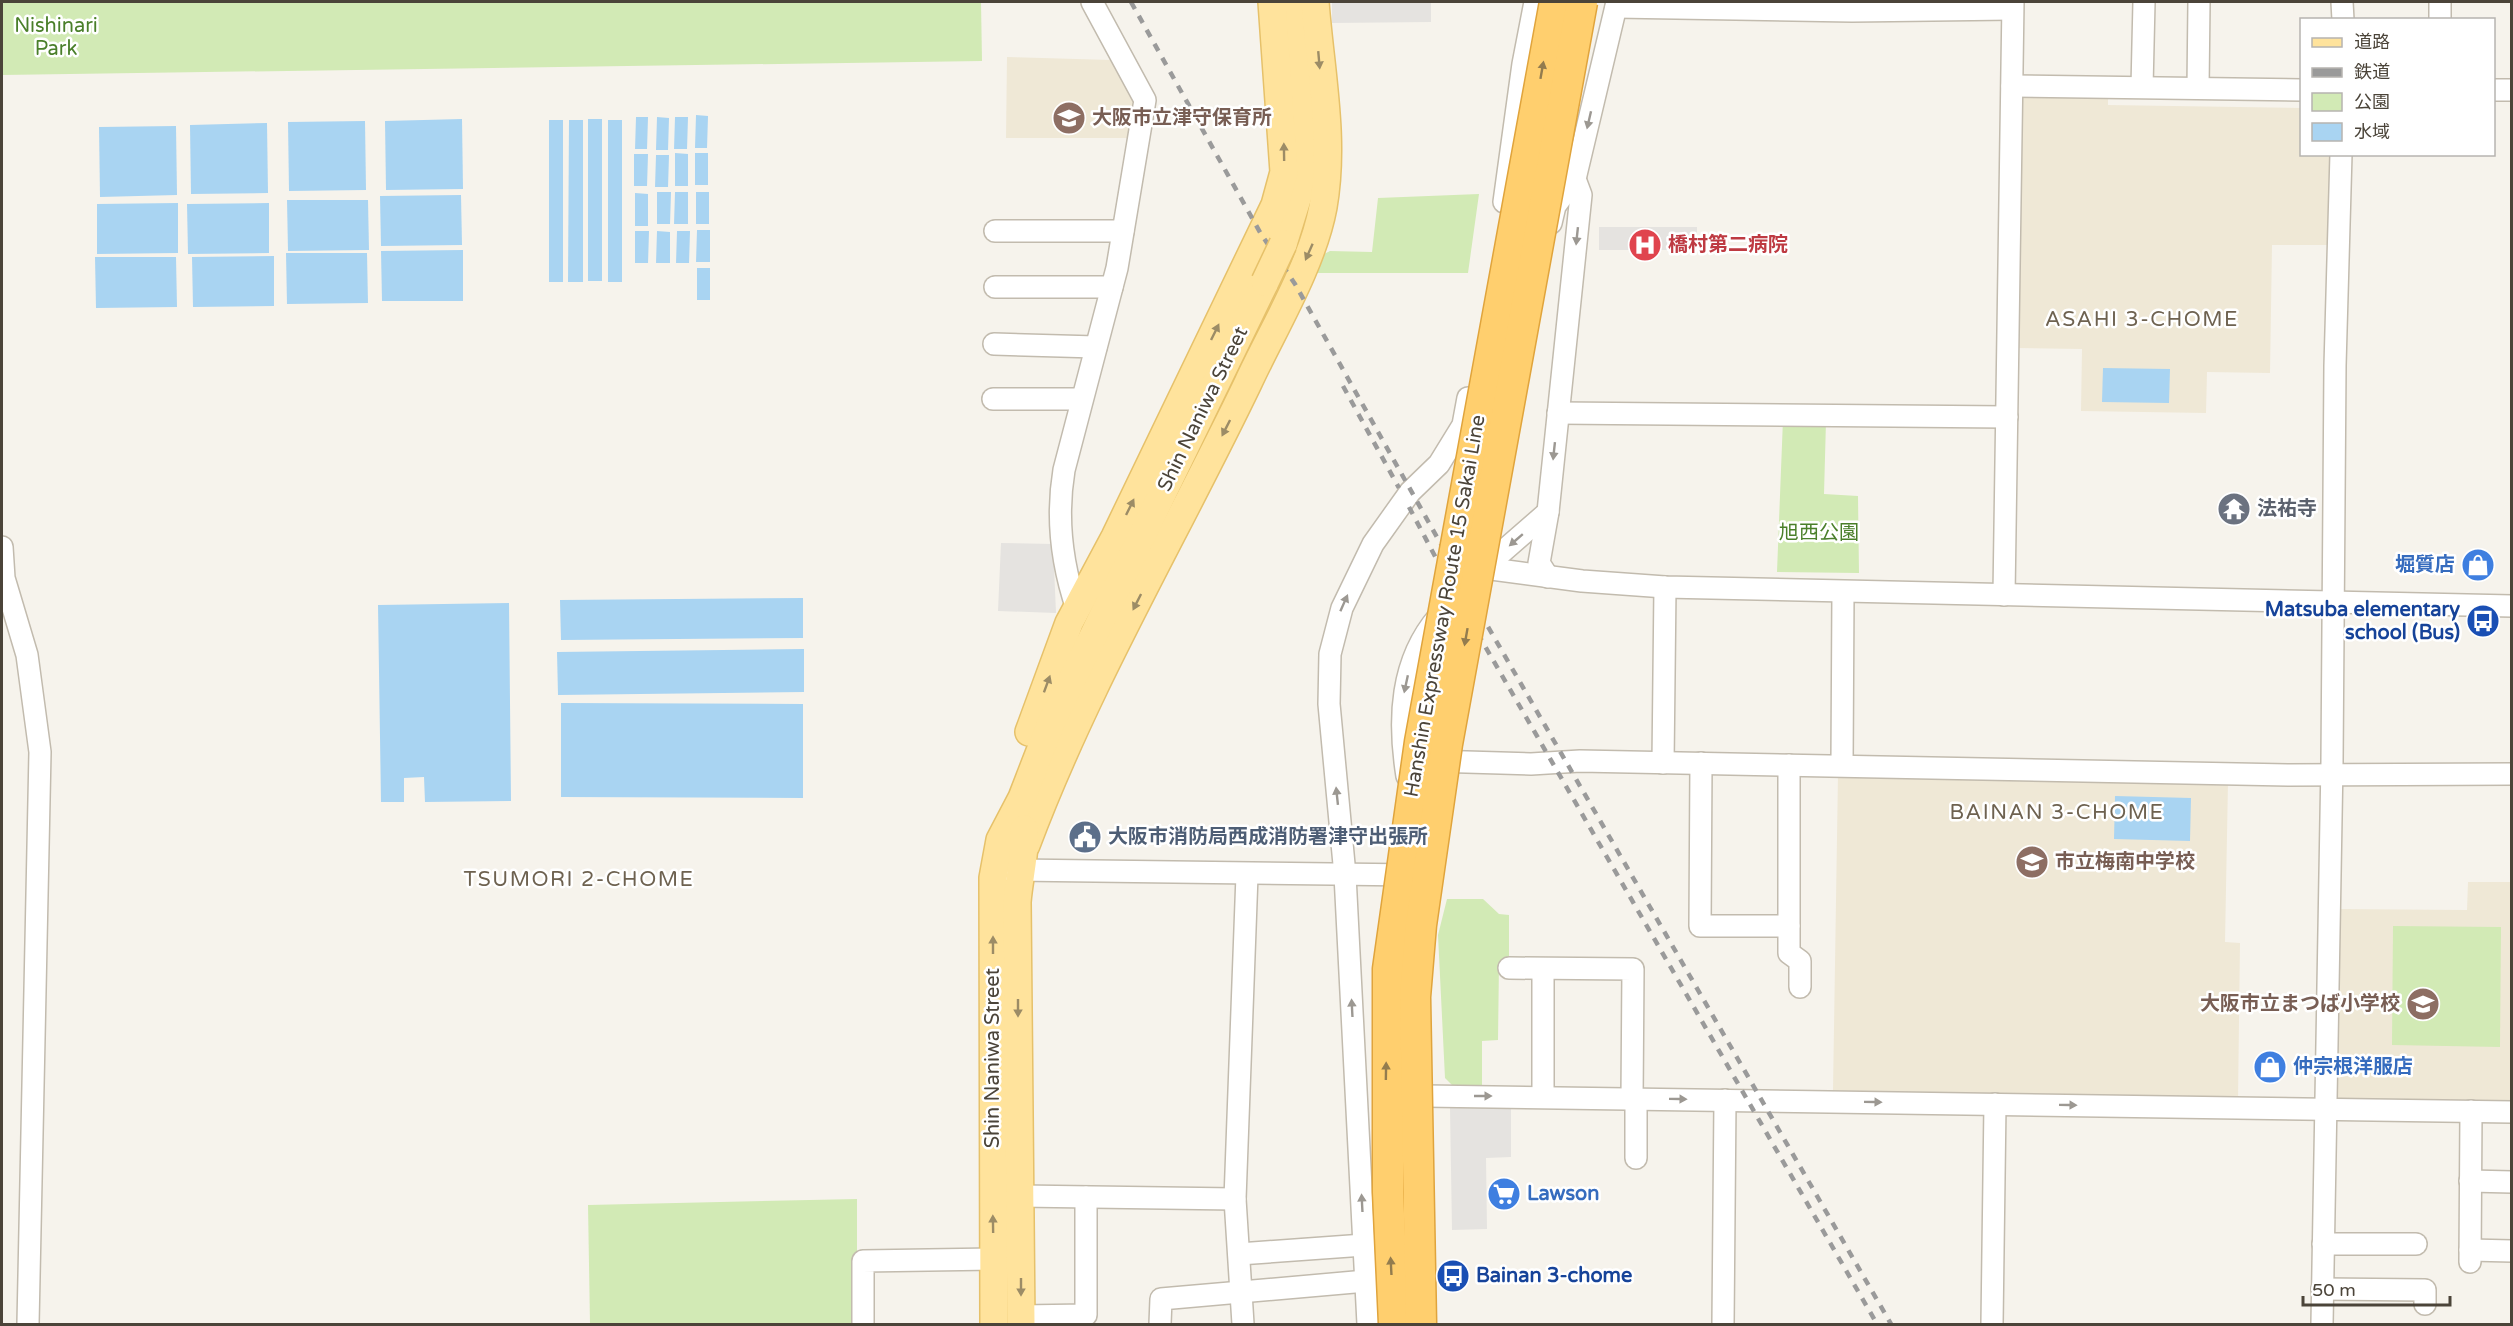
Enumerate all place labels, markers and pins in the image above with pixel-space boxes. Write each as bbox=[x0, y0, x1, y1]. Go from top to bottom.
school or university icon: 大阪市立津守保育所 bbox=[1051, 100, 1087, 136]
place label: 大阪市立津守保育所 bbox=[1092, 106, 1272, 130]
hospital icon: 橋村第二病院 bbox=[1627, 227, 1663, 263]
place label: 橋村第二病院 bbox=[1668, 233, 1788, 257]
temple icon: 法祐寺 bbox=[2216, 491, 2252, 527]
place label: 法祐寺 bbox=[2257, 497, 2317, 521]
shop icon: 堀質店 bbox=[2460, 547, 2496, 583]
place label: 堀質店 bbox=[2395, 553, 2455, 577]
place label: Matsuba elementary school (Bus) bbox=[2265, 598, 2460, 645]
bus stop icon: Matsuba elementary school (Bus) bbox=[2465, 603, 2501, 639]
public building icon: 大阪市消防局西成消防署津守出張所 bbox=[1067, 819, 1103, 855]
place label: 大阪市消防局西成消防署津守出張所 bbox=[1108, 825, 1428, 849]
school or university icon: 市立梅南中学校 bbox=[2014, 844, 2050, 880]
place label: 市立梅南中学校 bbox=[2055, 850, 2195, 874]
school or university icon: 大阪市立まつば小学校 bbox=[2405, 986, 2441, 1022]
place label: 大阪市立まつば小学校 bbox=[2200, 992, 2400, 1016]
shop icon: 仲宗根洋服店 bbox=[2252, 1049, 2288, 1085]
place label: 仲宗根洋服店 bbox=[2293, 1055, 2413, 1079]
supermarket icon: Lawson bbox=[1486, 1176, 1522, 1212]
place label: Lawson bbox=[1527, 1182, 1599, 1206]
bus stop icon: Bainan 3-chome bbox=[1435, 1258, 1471, 1294]
place label: Bainan 3-chome bbox=[1476, 1264, 1632, 1288]

